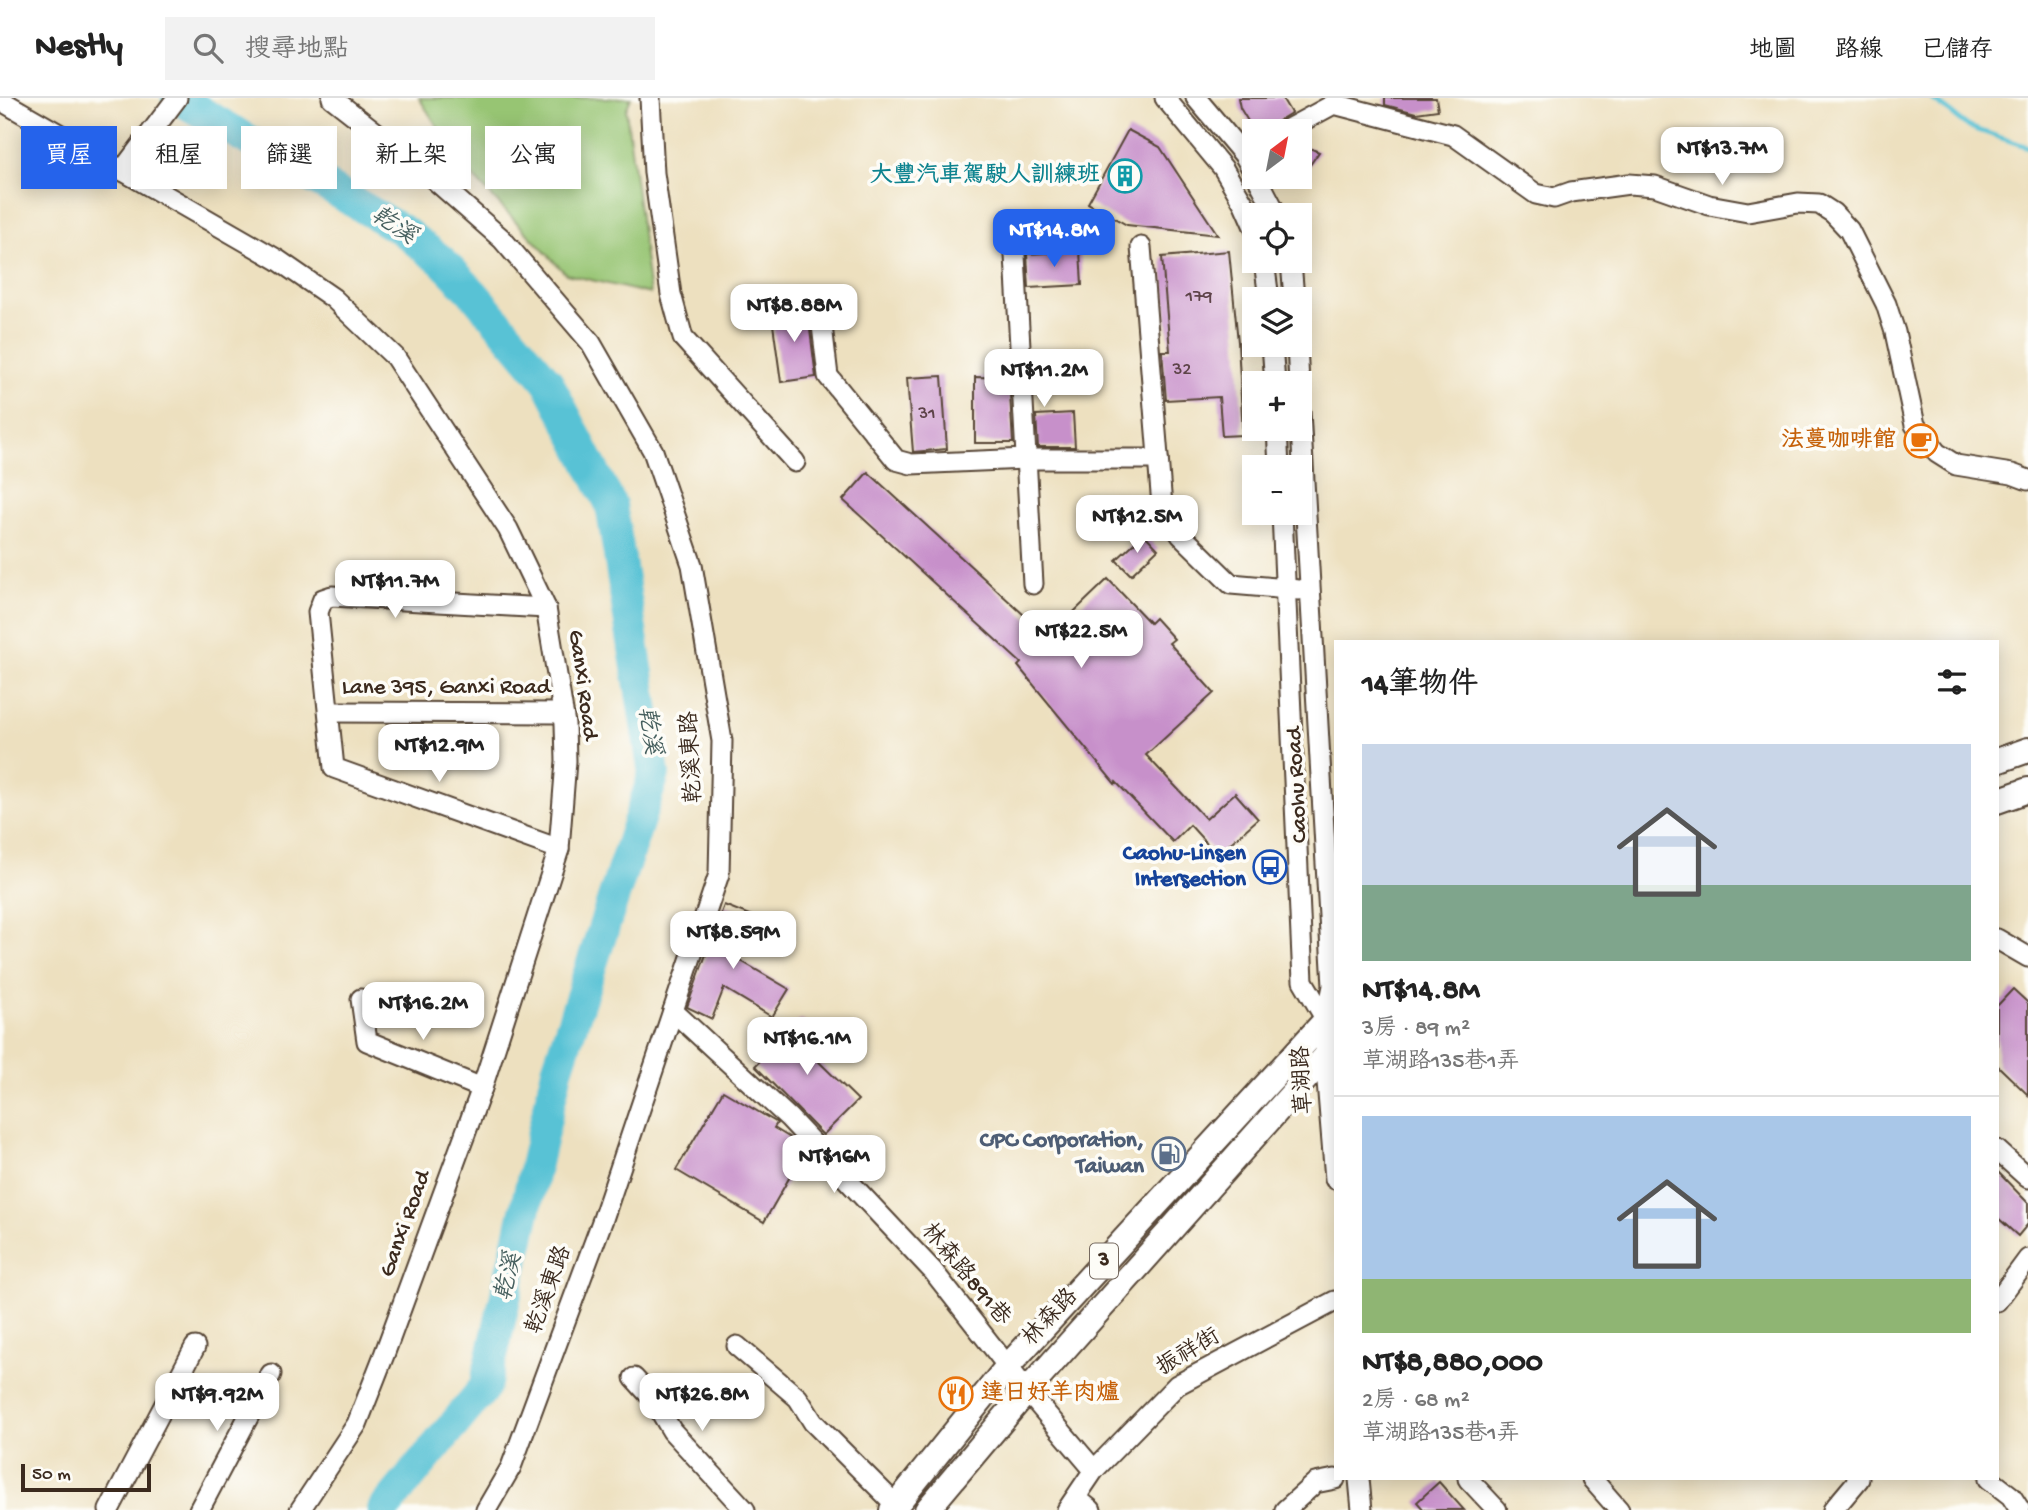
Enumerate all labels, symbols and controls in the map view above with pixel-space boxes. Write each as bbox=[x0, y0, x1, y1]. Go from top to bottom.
search box bbox=[165, 17, 655, 80]
text: Nestly bbox=[35, 29, 123, 67]
icon: search bbox=[189, 29, 227, 67]
text: 搜尋地點 bbox=[245, 36, 349, 67]
text: 地圖 bbox=[1749, 37, 1797, 66]
text: 路線 bbox=[1835, 37, 1883, 66]
text: 已儲存 bbox=[1921, 37, 1993, 66]
north arrow bbox=[1242, 119, 1312, 189]
map controls bbox=[1242, 119, 1312, 525]
chip: 買屋 bbox=[21, 126, 117, 189]
chip: 租屋 bbox=[131, 126, 227, 189]
chip: 篩選 bbox=[241, 126, 337, 189]
chip: 新上架 bbox=[351, 126, 471, 189]
chip: 公寓 bbox=[485, 126, 581, 189]
pin: NT$13.7M bbox=[1650, 127, 1794, 187]
text: NT$13.7M bbox=[1677, 136, 1767, 163]
building icon: 大豐汽車駕駛人訓練班 bbox=[1106, 157, 1144, 195]
place label: 大豐汽車駕駛人訓練班 bbox=[870, 161, 1100, 190]
water label: 乾溪 bbox=[365, 201, 423, 253]
button: locate bbox=[1242, 203, 1312, 273]
pin: NT$14.8M bbox=[982, 209, 1126, 269]
text: NT$14.8M bbox=[1009, 218, 1099, 245]
pin: NT$8.88M bbox=[722, 285, 866, 344]
house number: 179 bbox=[1184, 286, 1213, 309]
button: layers bbox=[1242, 287, 1312, 357]
text: NT$8.88M bbox=[746, 293, 842, 320]
pin: NT$11.2M bbox=[972, 350, 1116, 409]
text: NT$11.2M bbox=[1000, 358, 1088, 385]
house number: 32 bbox=[1171, 359, 1192, 382]
button: + bbox=[1242, 371, 1312, 441]
house number: 31 bbox=[917, 403, 936, 426]
cafe icon: 法蔓咖啡館 bbox=[1902, 422, 1940, 460]
place label: 法蔓咖啡館 bbox=[1781, 427, 1896, 455]
button: − bbox=[1242, 455, 1312, 525]
pin: NT$12.5M bbox=[1065, 496, 1209, 555]
text: NT$12.5M bbox=[1092, 504, 1182, 531]
pin: NT$11.7M bbox=[323, 560, 467, 620]
text: NT$11.7M bbox=[351, 569, 439, 596]
pin: NT$22.5M bbox=[1009, 610, 1153, 670]
text: NT$22.5M bbox=[1035, 619, 1127, 646]
street label: Ganxi Road bbox=[561, 628, 603, 743]
icon: filters bbox=[1933, 663, 1971, 701]
text: 14筆物件 bbox=[1362, 669, 1478, 704]
street label: Lane 395, Ganxi Road bbox=[342, 675, 552, 702]
water label: 乾溪 bbox=[630, 705, 667, 759]
street label: 乾溪東路 bbox=[676, 710, 709, 804]
pin: NT$12.9M bbox=[367, 724, 511, 784]
street label: Caohu Road bbox=[1281, 725, 1315, 844]
text: NT$12.9M bbox=[394, 733, 484, 760]
icon: home bbox=[1604, 789, 1730, 915]
place label: Caohu-Linsen Intersection bbox=[1123, 841, 1247, 894]
bus stop icon: Caohu-Linsen Intersection bbox=[1251, 848, 1289, 886]
pin: NT$8.59M bbox=[661, 912, 805, 971]
text: NT$8.59M bbox=[686, 920, 780, 947]
text: NT$14.8M bbox=[1362, 975, 1480, 1010]
pin: NT$16.2M bbox=[351, 982, 495, 1042]
text: NT$16.2M bbox=[378, 991, 468, 1018]
text: 3房 · 89 m² bbox=[1362, 1016, 1470, 1043]
pin: NT$16.1M bbox=[735, 1018, 879, 1077]
text: NT$16.1M bbox=[763, 1026, 851, 1053]
street label: 草湖路 bbox=[1288, 1045, 1319, 1115]
text: 草湖路135巷1弄 bbox=[1362, 1049, 1520, 1076]
place label: CPC Corporation, Taiwan bbox=[980, 1128, 1145, 1181]
fuel station icon: CPC Corporation, Taiwan bbox=[1150, 1135, 1188, 1173]
pin: NT$16M bbox=[777, 1136, 891, 1195]
text: NT$16M bbox=[798, 1144, 870, 1171]
icon: home bbox=[1604, 1161, 1730, 1287]
street label: Ganxi Road bbox=[374, 1166, 438, 1281]
street label: 林森路891巷 bbox=[914, 1217, 1018, 1332]
street label: 乾溪東路 bbox=[521, 1242, 578, 1338]
road number: 3 bbox=[1090, 1244, 1118, 1278]
water label: 乾溪 bbox=[489, 1248, 530, 1304]
street label: 林森路 bbox=[1016, 1282, 1084, 1352]
street label: 振祥街 bbox=[1152, 1323, 1226, 1382]
text: NT$8,880,000 bbox=[1362, 1347, 1543, 1382]
pin: NT$9.92M bbox=[145, 1374, 289, 1433]
pin: NT$26.8M bbox=[630, 1374, 774, 1433]
restaurant icon: 達日好羊肉爐 bbox=[937, 1375, 975, 1413]
place label: 達日好羊肉爐 bbox=[981, 1379, 1120, 1408]
text: NT$9.92M bbox=[171, 1382, 263, 1409]
text: NT$26.8M bbox=[656, 1382, 748, 1409]
text: 2房 · 68 m² bbox=[1362, 1388, 1470, 1415]
text: 草湖路135巷1弄 bbox=[1362, 1421, 1520, 1448]
scale bar bbox=[21, 1461, 150, 1493]
text: 50 m bbox=[32, 1464, 71, 1487]

